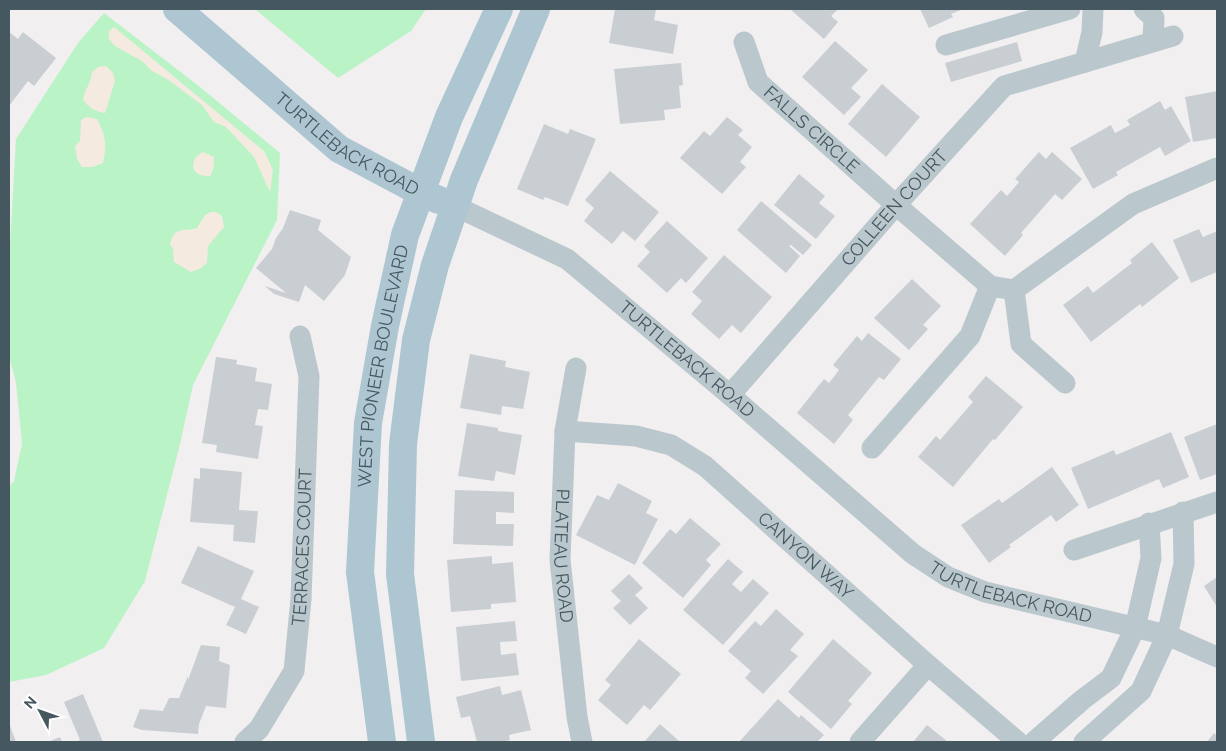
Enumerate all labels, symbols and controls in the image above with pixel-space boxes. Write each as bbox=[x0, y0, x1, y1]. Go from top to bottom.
street label: FALLS CIRCLE bbox=[760, 81, 864, 177]
street label: TURTLEBACK ROAD bbox=[271, 88, 423, 200]
street label: COLLEEN COURT bbox=[836, 145, 951, 270]
street label: WEST PIONEER BOULEVARD bbox=[354, 243, 413, 488]
street label: TURTLEBACK ROAD bbox=[615, 296, 759, 422]
street label: TERRACES COURT bbox=[287, 468, 316, 627]
street label: PLATEAU ROAD bbox=[550, 488, 578, 624]
street label: CANYON WAY bbox=[754, 507, 858, 604]
street label: TURTLEBACK ROAD bbox=[925, 556, 1094, 627]
north arrow bbox=[15, 686, 65, 736]
text: N bbox=[21, 693, 40, 712]

